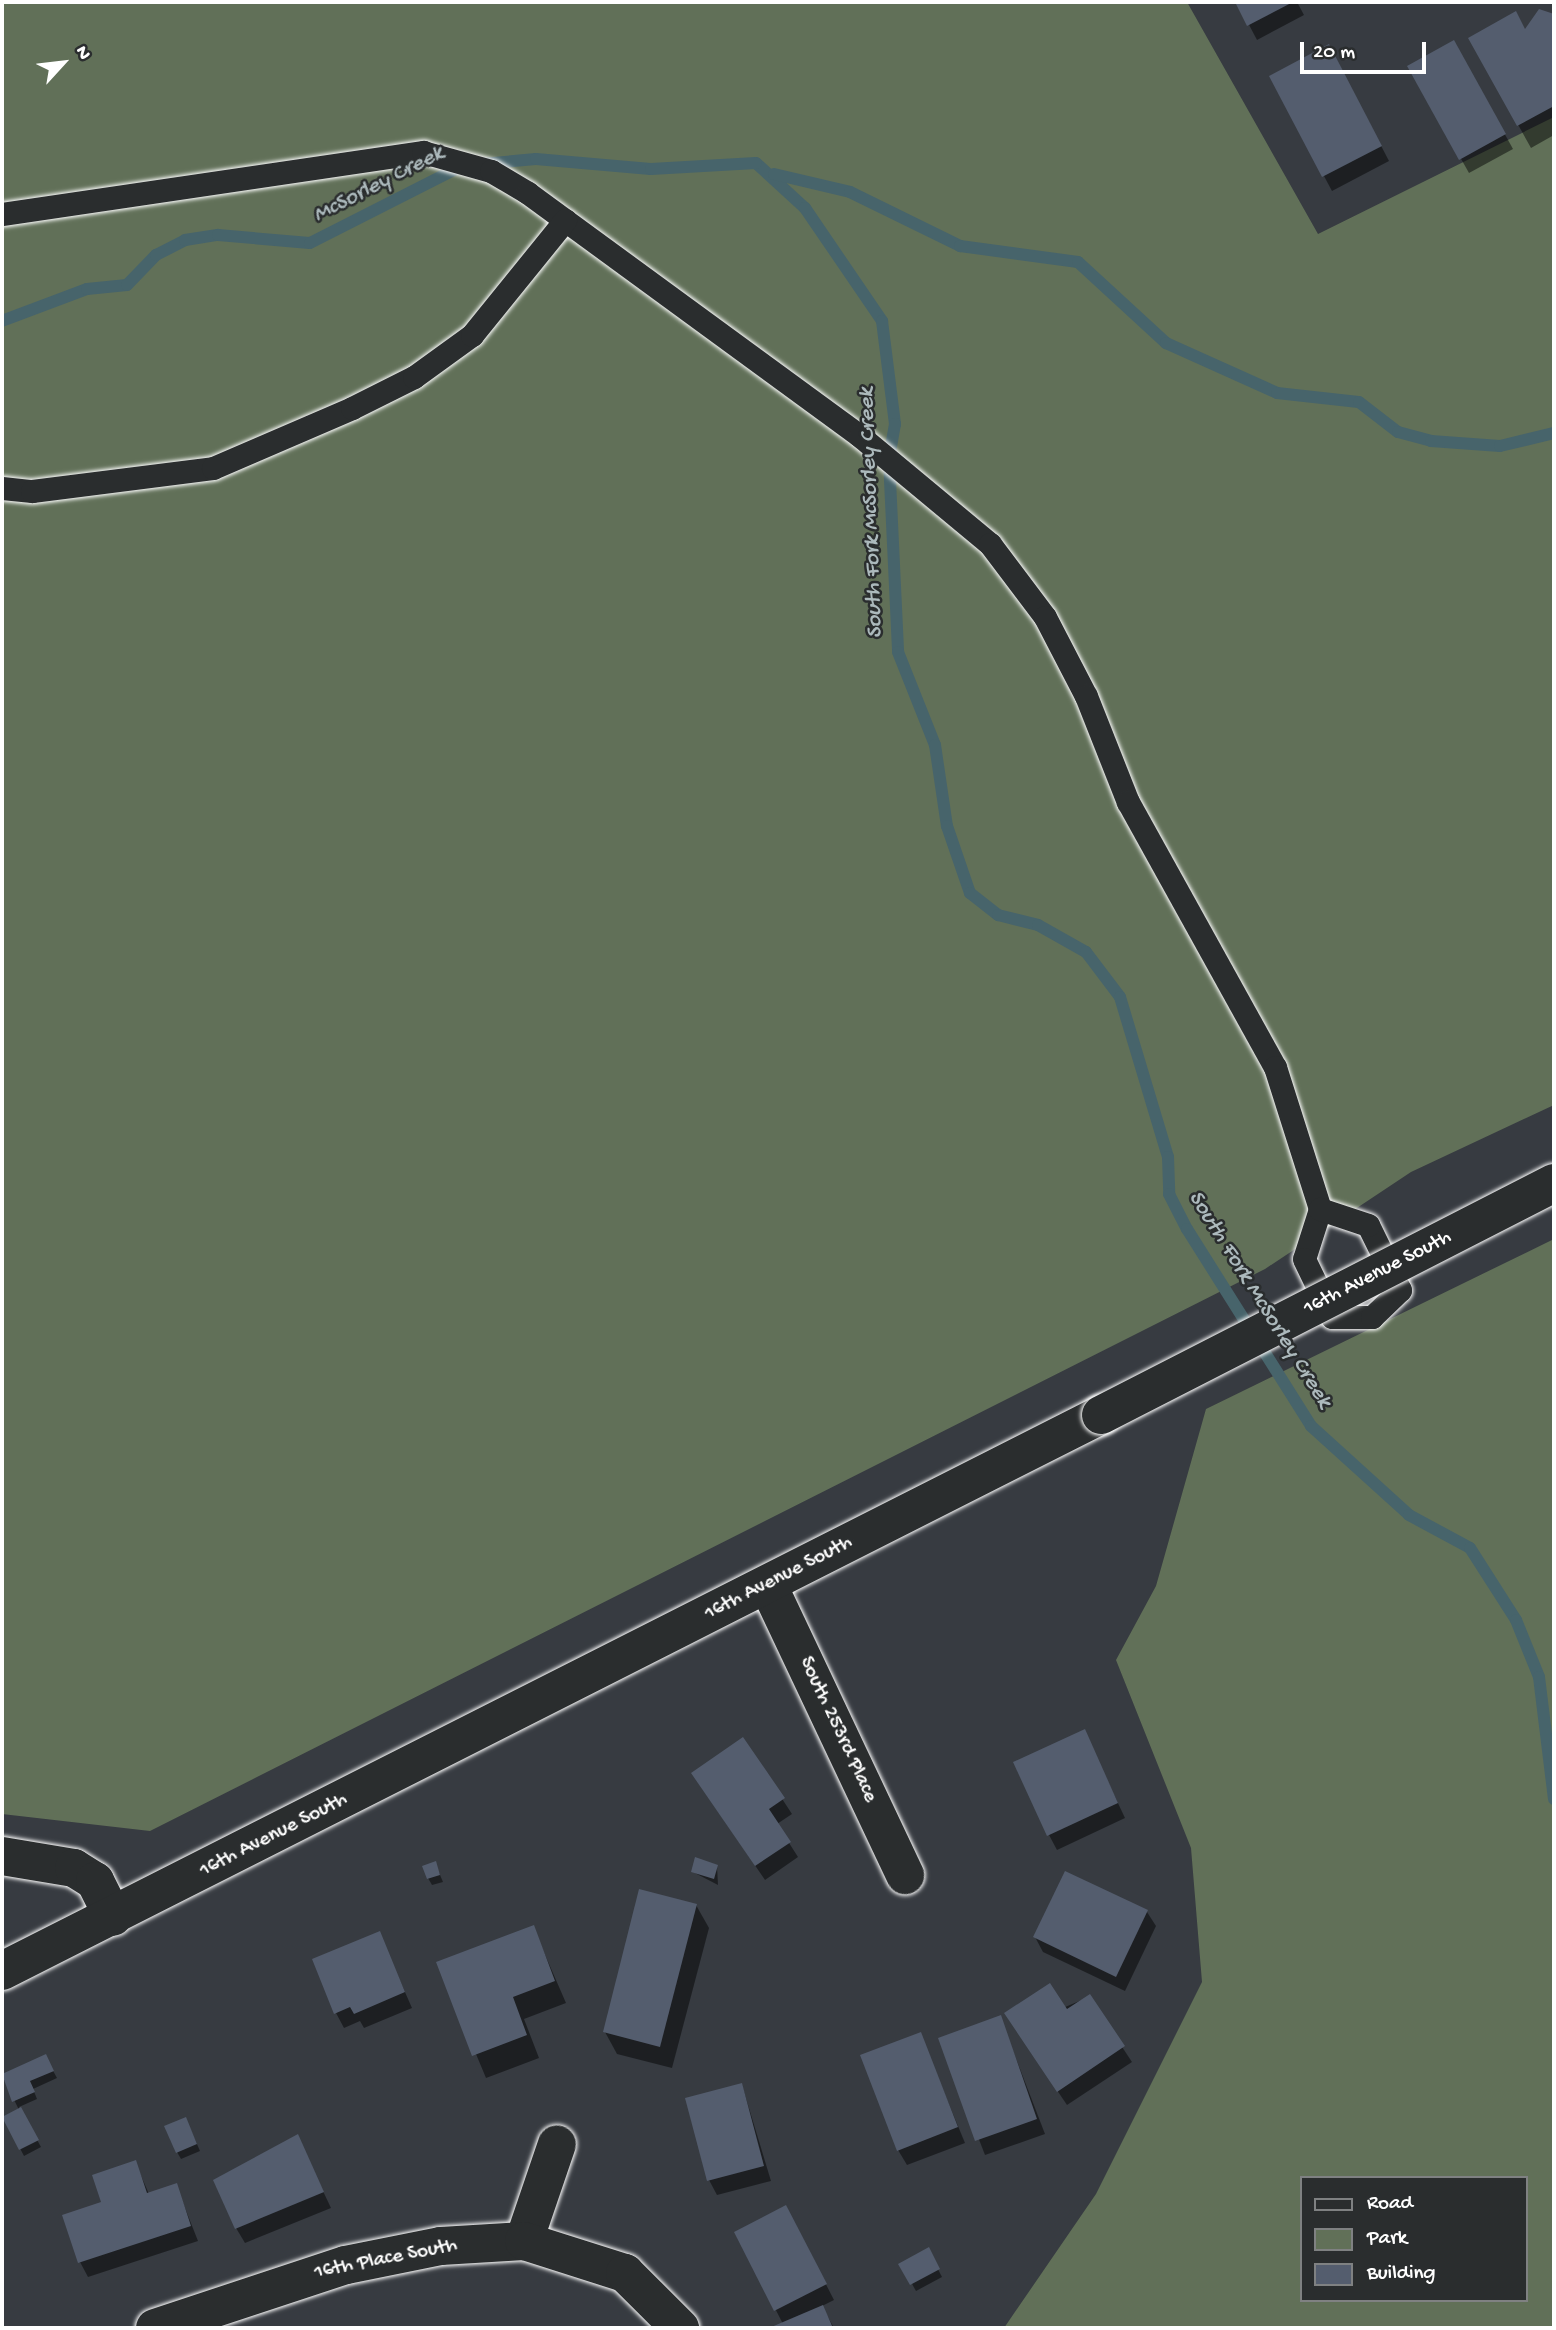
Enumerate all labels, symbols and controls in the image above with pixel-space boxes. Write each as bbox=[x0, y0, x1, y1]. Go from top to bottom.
north arrow bbox=[28, 28, 98, 98]
scale bar bbox=[1304, 28, 1430, 72]
text: 20 m bbox=[1313, 41, 1355, 66]
text: N bbox=[69, 42, 95, 64]
water label: McSorley Creek bbox=[309, 140, 449, 230]
water label: South Fork McSorley Creek bbox=[854, 387, 890, 639]
water label: South Fork McSorley Creek bbox=[1181, 1186, 1337, 1414]
street label: 16th Avenue South bbox=[1300, 1226, 1456, 1322]
street label: 16th Avenue South bbox=[701, 1531, 857, 1627]
street label: South 253rd Place bbox=[792, 1653, 882, 1807]
street label: 16th Avenue South bbox=[196, 1788, 352, 1884]
legend bbox=[1300, 2176, 1528, 2302]
text: Road bbox=[1367, 2192, 1413, 2217]
text: Park bbox=[1367, 2227, 1407, 2252]
street label: 16th Place South bbox=[312, 2234, 460, 2286]
text: Building bbox=[1367, 2262, 1436, 2287]

